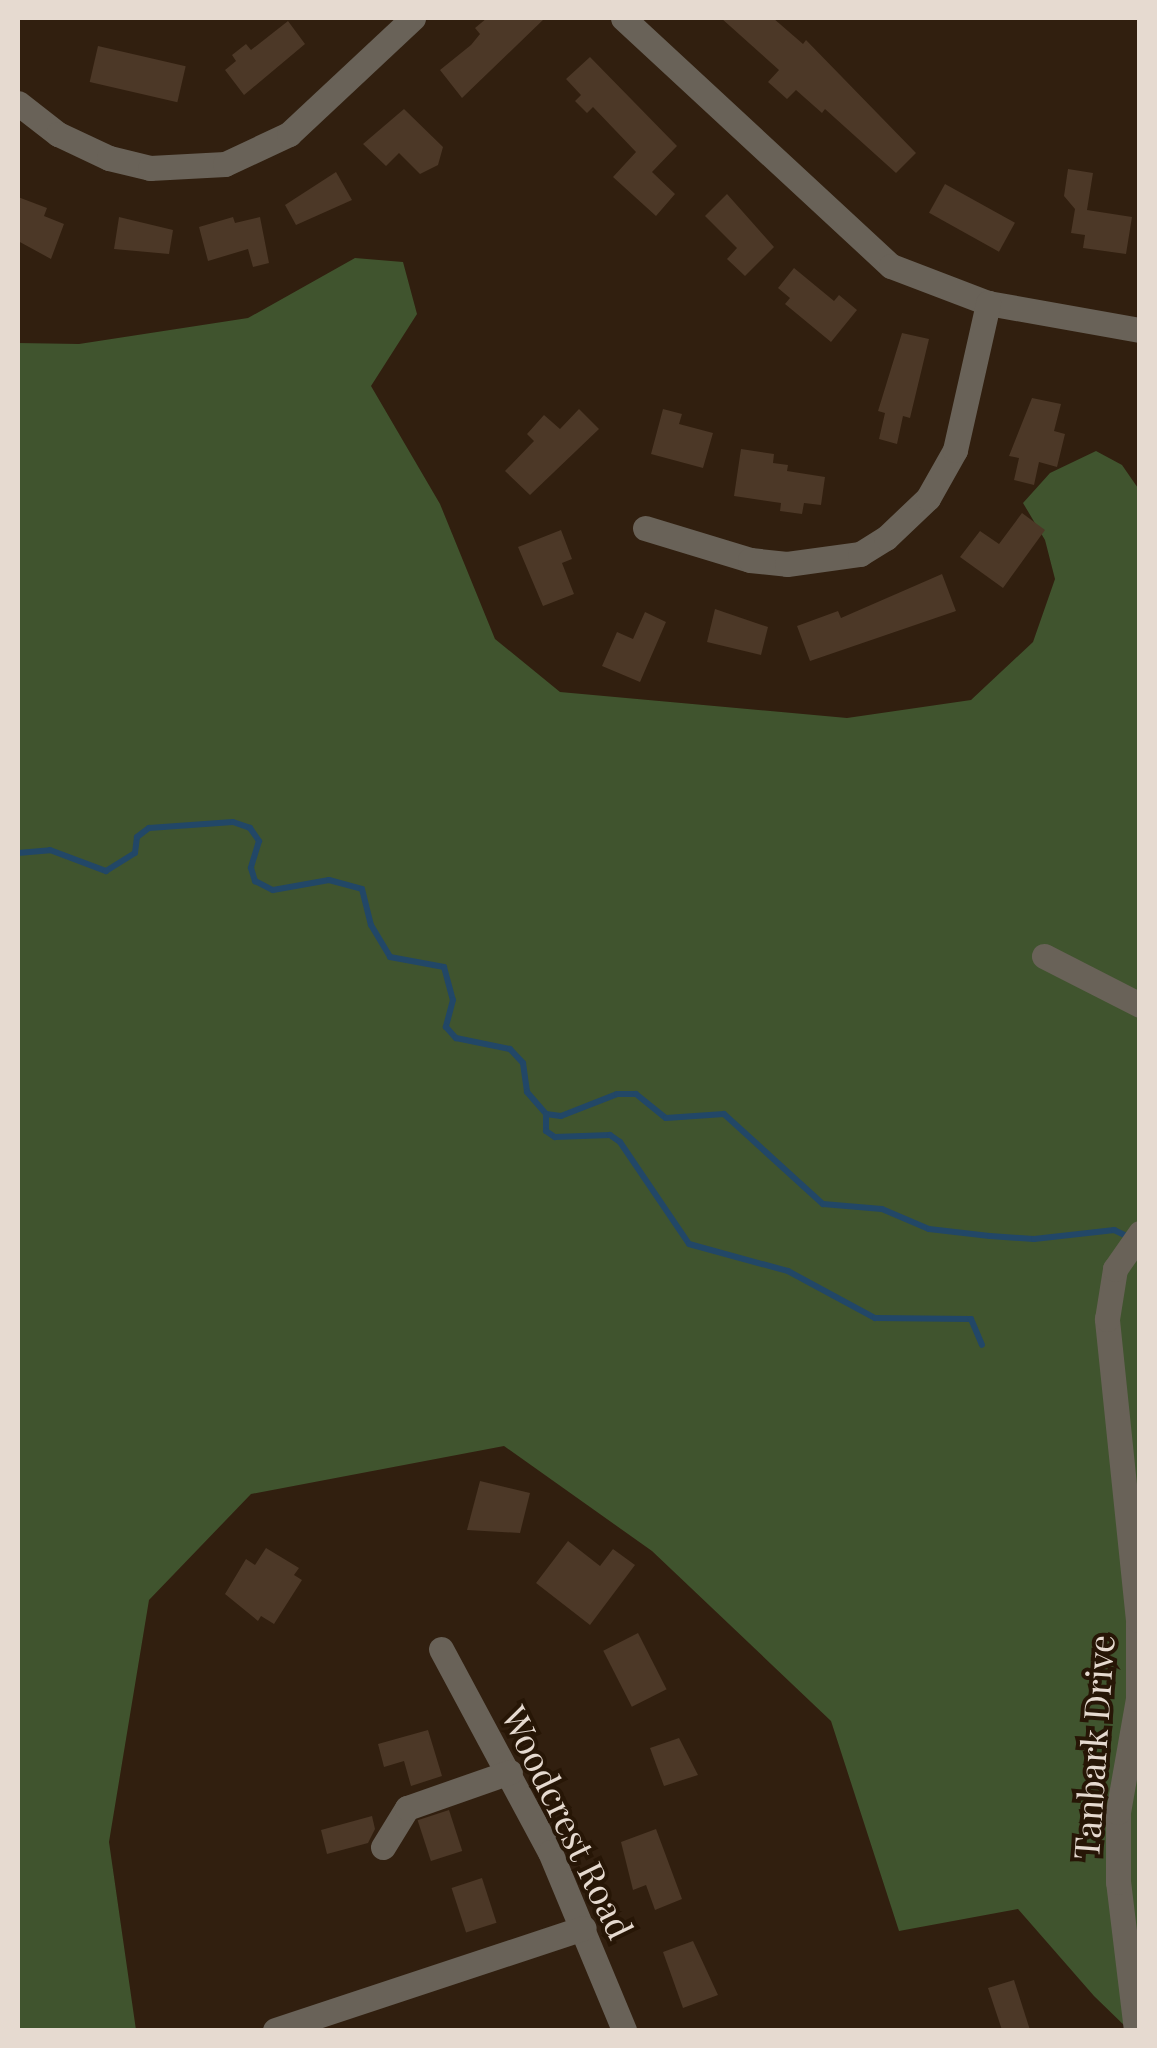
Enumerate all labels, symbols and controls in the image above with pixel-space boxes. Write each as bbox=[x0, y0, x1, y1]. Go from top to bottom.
street label: Tanbark Drive bbox=[1064, 1633, 1122, 1861]
street label: Woodcrest Road bbox=[493, 1699, 643, 1945]

